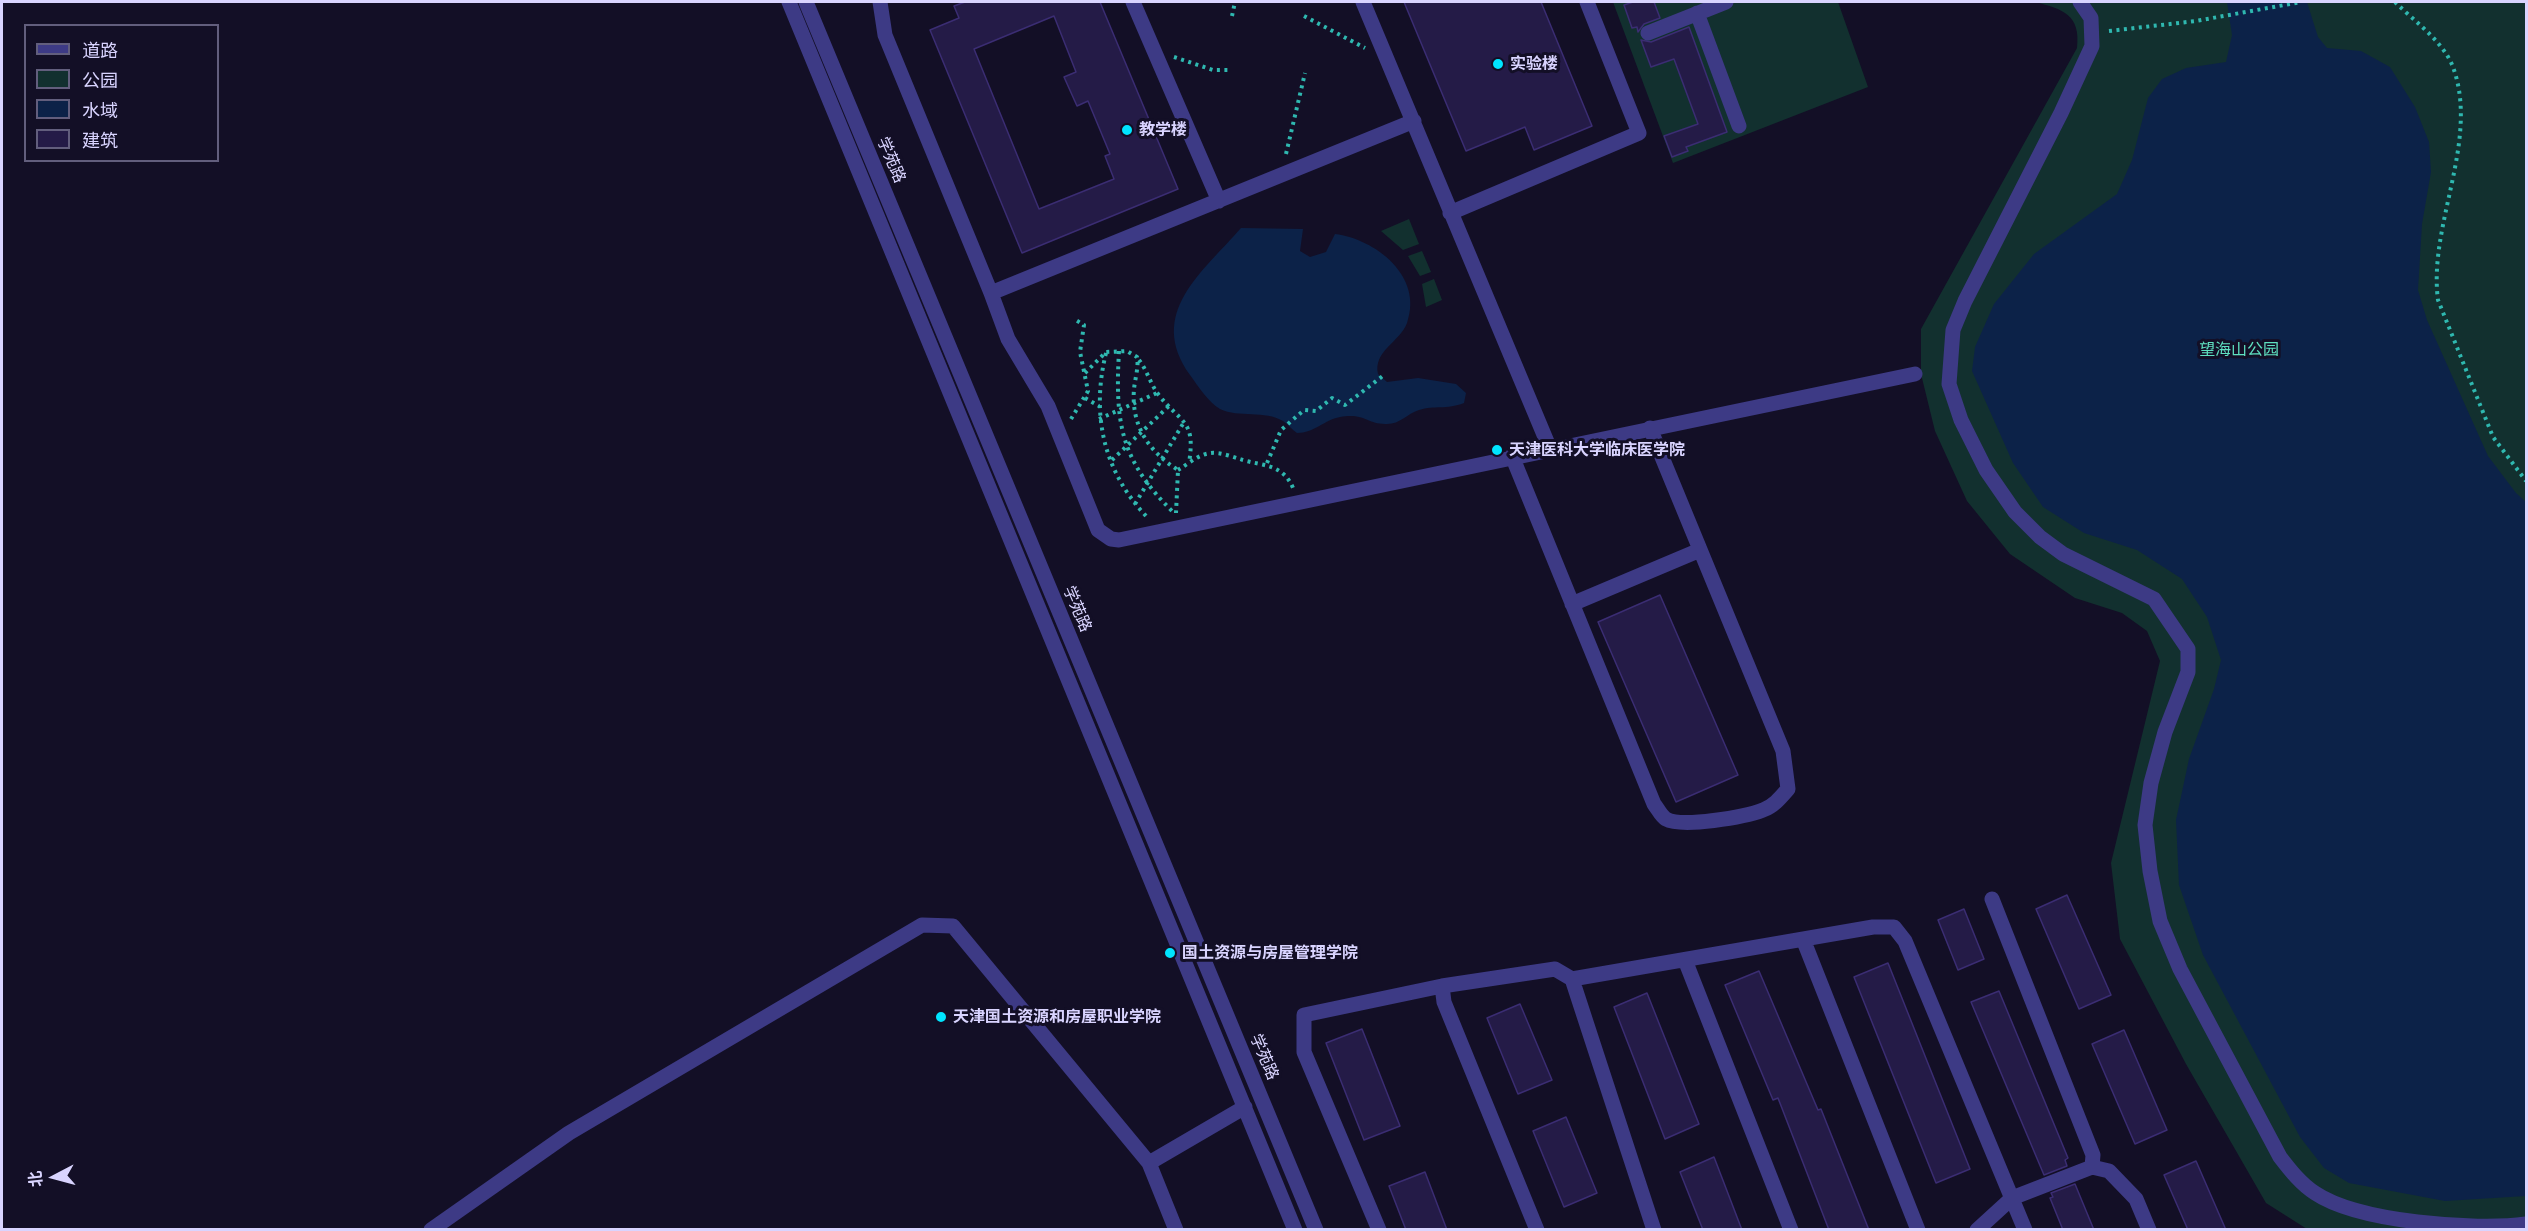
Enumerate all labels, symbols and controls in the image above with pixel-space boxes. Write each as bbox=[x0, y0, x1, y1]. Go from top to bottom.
legend bbox=[24, 24, 219, 162]
text: 道路 bbox=[82, 40, 118, 62]
place label: 实验楼 bbox=[1510, 54, 1558, 74]
marker: 实验楼 bbox=[1491, 57, 1505, 71]
text: 公园 bbox=[82, 70, 118, 92]
text: 水域 bbox=[82, 100, 118, 122]
place label: 教学楼 bbox=[1139, 120, 1187, 140]
marker: 教学楼 bbox=[1120, 123, 1134, 137]
text: 建筑 bbox=[82, 130, 118, 152]
street label: 学苑路 bbox=[873, 134, 909, 186]
park label: 望海山公园 bbox=[2199, 340, 2279, 360]
place label: 天津医科大学临床医学院 bbox=[1509, 440, 1685, 460]
marker: 天津医科大学临床医学院 bbox=[1490, 443, 1504, 457]
street label: 学苑路 bbox=[1059, 583, 1095, 635]
place label: 国土资源与房屋管理学院 bbox=[1182, 943, 1358, 963]
marker: 国土资源与房屋管理学院 bbox=[1163, 946, 1177, 960]
place label: 天津国土资源和房屋职业学院 bbox=[953, 1007, 1161, 1027]
marker: 天津国土资源和房屋职业学院 bbox=[934, 1010, 948, 1024]
street label: 学苑路 bbox=[1246, 1031, 1282, 1083]
north arrow bbox=[24, 1147, 84, 1207]
text: 北 bbox=[25, 1170, 46, 1188]

